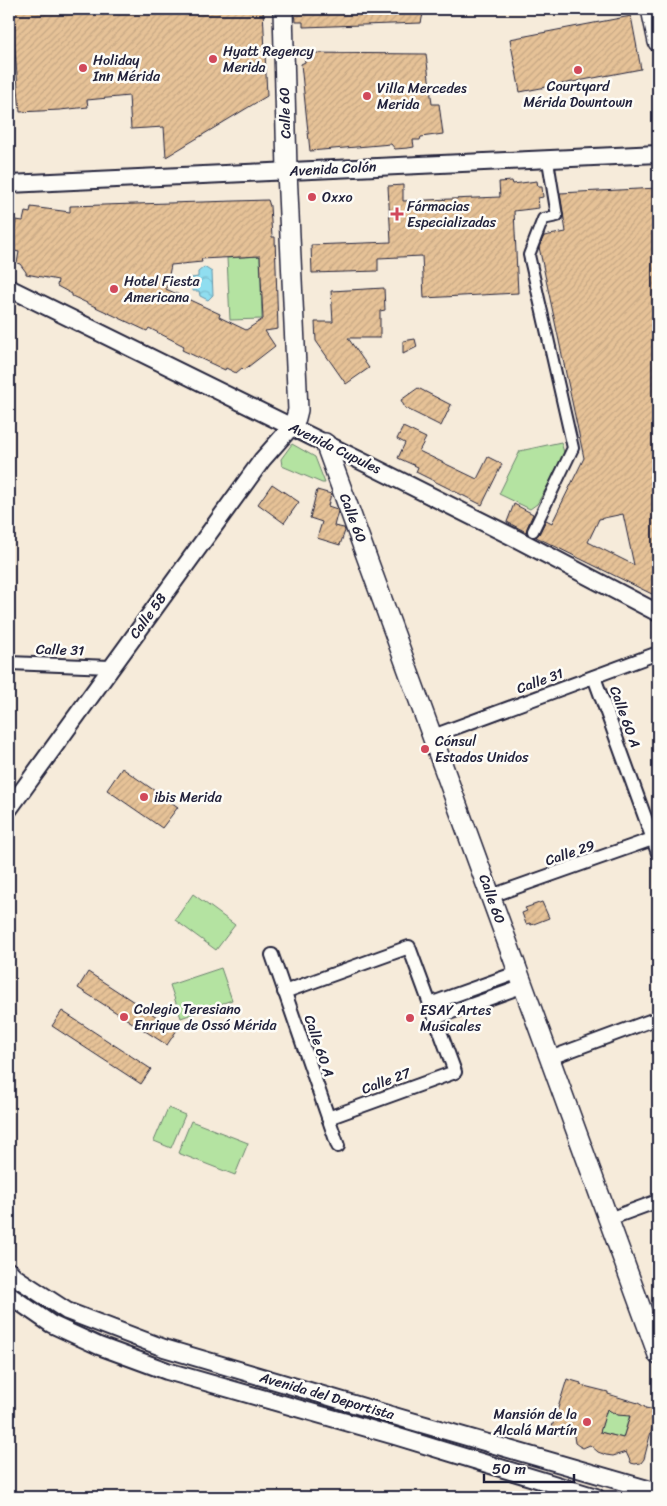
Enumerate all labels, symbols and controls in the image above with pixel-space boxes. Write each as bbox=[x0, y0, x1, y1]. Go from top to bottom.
place label: Hyatt Regency Merida bbox=[223, 39, 315, 80]
place label: Holiday Inn Mérida bbox=[92, 48, 161, 89]
marker: Hyatt Regency Merida bbox=[207, 53, 219, 65]
marker: Holiday Inn Mérida bbox=[77, 62, 89, 74]
marker: Courtyard Mérida Downtown bbox=[572, 64, 584, 76]
place label: Courtyard Mérida Downtown bbox=[523, 74, 633, 115]
place label: Villa Mercedes Merida bbox=[377, 76, 467, 117]
street label: Calle 60 bbox=[272, 87, 298, 139]
marker: Villa Mercedes Merida bbox=[361, 90, 373, 102]
street label: Avenida Colón bbox=[288, 154, 377, 184]
place label: Oxxo bbox=[322, 185, 353, 210]
marker: Oxxo bbox=[306, 191, 318, 203]
place label: Fármacias Especializadas bbox=[407, 194, 497, 235]
marker: Fármacias Especializadas bbox=[391, 208, 403, 220]
place label: Hotel Fiesta Americana bbox=[123, 269, 201, 310]
marker: Hotel Fiesta Americana bbox=[108, 283, 120, 295]
street label: Avenida Cupules bbox=[284, 414, 386, 481]
street label: Calle 60 bbox=[332, 490, 374, 547]
street label: Calle 58 bbox=[123, 587, 174, 644]
street label: Calle 31 bbox=[35, 637, 85, 663]
street label: Calle 31 bbox=[513, 661, 567, 701]
street label: Calle 60 A bbox=[602, 683, 648, 751]
place label: Cónsul Estados Unidos bbox=[435, 729, 529, 770]
marker: Cónsul Estados Unidos bbox=[419, 743, 431, 755]
place label: ibis Merida bbox=[154, 785, 223, 810]
marker: ibis Merida bbox=[138, 791, 150, 803]
street label: Calle 29 bbox=[542, 833, 599, 873]
street label: Calle 60 bbox=[471, 871, 513, 928]
place label: Colegio Teresiano Enrique de Ossó Mérida bbox=[134, 997, 277, 1038]
place label: ESAY Artes Musicales bbox=[420, 998, 491, 1039]
marker: Colegio Teresiano Enrique de Ossó Mérida bbox=[118, 1011, 130, 1023]
street label: Calle 60 A bbox=[297, 1012, 341, 1080]
marker: ESAY Artes Musicales bbox=[404, 1012, 416, 1024]
street label: Calle 27 bbox=[358, 1060, 415, 1101]
street label: Avenida del Deportista bbox=[256, 1365, 398, 1427]
place label: Mansión de la Alcalá Martín bbox=[492, 1402, 577, 1443]
marker: Mansión de la Alcalá Martín bbox=[581, 1416, 593, 1428]
scale bar bbox=[484, 1451, 574, 1483]
text: 50 m bbox=[492, 1456, 527, 1482]

